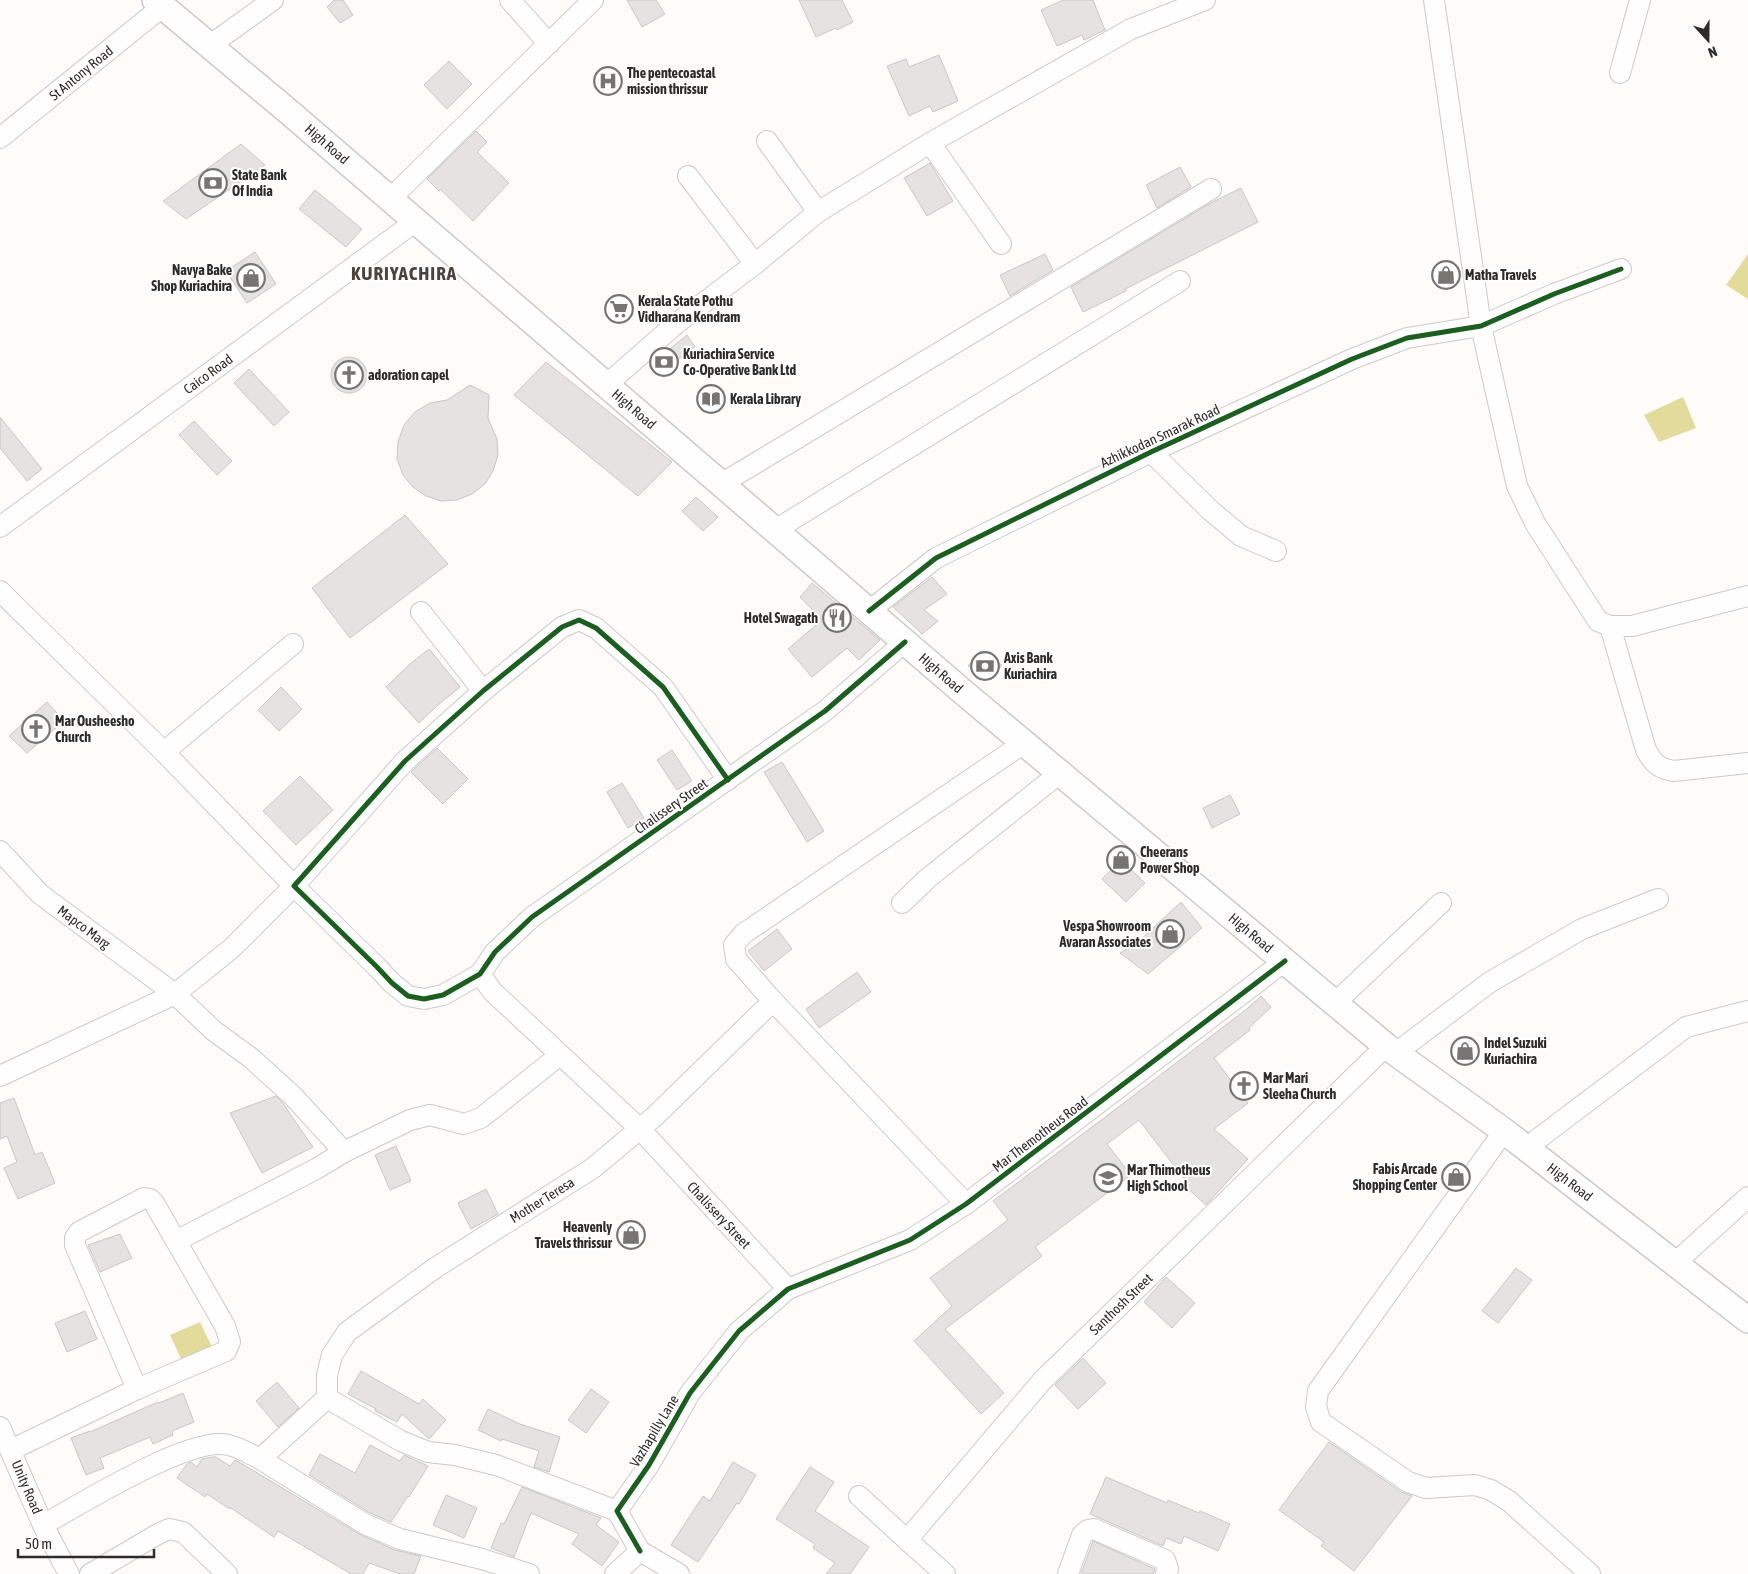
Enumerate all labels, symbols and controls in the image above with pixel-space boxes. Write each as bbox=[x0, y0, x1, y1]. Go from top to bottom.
north arrow bbox=[1683, 15, 1733, 65]
street label: St Antony Road bbox=[46, 43, 116, 103]
text: N bbox=[1706, 43, 1719, 61]
place label: The pentecoastal mission thrissur bbox=[627, 65, 716, 97]
hospital icon: The pentecoastal mission thrissur bbox=[593, 66, 623, 96]
street label: High Road bbox=[302, 121, 352, 167]
place label: State Bank Of India bbox=[232, 167, 288, 199]
bank icon: State Bank Of India bbox=[198, 168, 228, 198]
shop icon: Matha Travels bbox=[1431, 260, 1461, 290]
place label: Navya Bake Shop Kuriachira bbox=[151, 262, 232, 294]
district label: KURIYACHIRA bbox=[351, 262, 457, 284]
shop icon: Navya Bake Shop Kuriachira bbox=[236, 263, 266, 293]
place label: Matha Travels bbox=[1465, 267, 1536, 283]
place label: Kerala State Pothu Vidharana Kendram bbox=[637, 293, 740, 325]
supermarket icon: Kerala State Pothu Vidharana Kendram bbox=[604, 294, 634, 324]
place label: Kuriachira Service Co-Operative Bank Ltd bbox=[683, 346, 796, 378]
bank icon: Kuriachira Service Co-Operative Bank Ltd bbox=[649, 347, 679, 377]
street label: Caico Road bbox=[180, 351, 236, 397]
church icon: adoration capel bbox=[334, 360, 364, 390]
place label: adoration capel bbox=[368, 367, 449, 383]
library icon: Kerala Library bbox=[696, 384, 726, 414]
street label: High Road bbox=[609, 386, 659, 432]
place label: Kerala Library bbox=[730, 391, 801, 407]
street label: Azhikkodan Smarak Road bbox=[1098, 401, 1222, 471]
restaurant icon: Hotel Swagath bbox=[822, 603, 852, 633]
place label: Hotel Swagath bbox=[744, 610, 818, 626]
street label: High Road bbox=[916, 650, 966, 696]
place label: Axis Bank Kuriachira bbox=[1003, 650, 1057, 682]
bank icon: Axis Bank Kuriachira bbox=[970, 651, 1000, 681]
place label: Mar Ousheesho Church bbox=[55, 713, 135, 745]
church icon: Mar Ousheesho Church bbox=[21, 714, 51, 744]
street label: Chalissery Street bbox=[631, 775, 711, 837]
place label: Cheerans Power Shop bbox=[1140, 844, 1200, 876]
shop icon: Cheerans Power Shop bbox=[1106, 845, 1136, 875]
street label: Mapco Marg bbox=[54, 902, 114, 952]
street label: High Road bbox=[1226, 910, 1276, 956]
place label: Vespa Showroom Avaran Associates bbox=[1059, 918, 1151, 950]
shop icon: Vespa Showroom Avaran Associates bbox=[1155, 919, 1185, 949]
place label: Indel Suzuki Kuriachira bbox=[1484, 1035, 1547, 1067]
shop icon: Indel Suzuki Kuriachira bbox=[1450, 1036, 1480, 1066]
place label: Mar Mari Sleeha Church bbox=[1263, 1070, 1336, 1102]
church icon: Mar Mari Sleeha Church bbox=[1229, 1071, 1259, 1101]
street label: Mar Themotheus Road bbox=[989, 1093, 1091, 1175]
street label: High Road bbox=[1544, 1159, 1596, 1205]
place label: Fabis Arcade Shopping Center bbox=[1353, 1161, 1438, 1193]
place label: Mar Thimotheus High School bbox=[1127, 1162, 1210, 1194]
shop icon: Fabis Arcade Shopping Center bbox=[1441, 1162, 1471, 1192]
school or university icon: Mar Thimotheus High School bbox=[1093, 1163, 1123, 1193]
street label: Mother Teresa bbox=[507, 1174, 577, 1226]
street label: Chalissery Street bbox=[684, 1178, 754, 1252]
place label: Heavenly Travels thrissur bbox=[535, 1219, 613, 1251]
shop icon: Heavenly Travels thrissur bbox=[616, 1220, 646, 1250]
street label: Santhosh Street bbox=[1086, 1270, 1156, 1338]
street label: Vazhapilly Lane bbox=[626, 1392, 682, 1470]
street label: Unity Road bbox=[9, 1458, 45, 1516]
scale bar bbox=[18, 1526, 154, 1558]
text: 50 m bbox=[25, 1535, 52, 1552]

